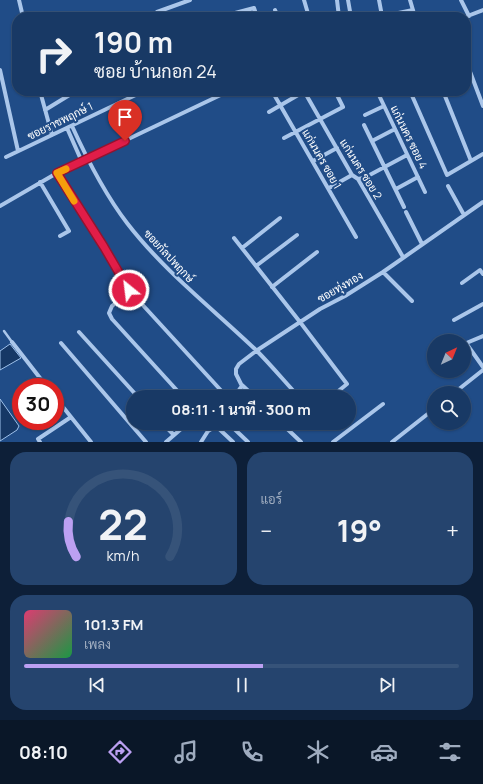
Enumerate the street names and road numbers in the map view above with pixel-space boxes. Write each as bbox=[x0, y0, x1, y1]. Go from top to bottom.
street label: ซอยราชพฤกษ์ 1 bbox=[24, 98, 95, 143]
street label: แก่นนคร ซอย 4 bbox=[388, 102, 431, 171]
street label: แก่นนคร ซอย 1 bbox=[299, 126, 346, 191]
street label: แก่นนคร ซอย 2 bbox=[337, 136, 386, 202]
street label: ซอยกัลปพฤกษ์ bbox=[141, 226, 198, 286]
street label: ซอยทุ่งทอง bbox=[314, 267, 366, 307]

